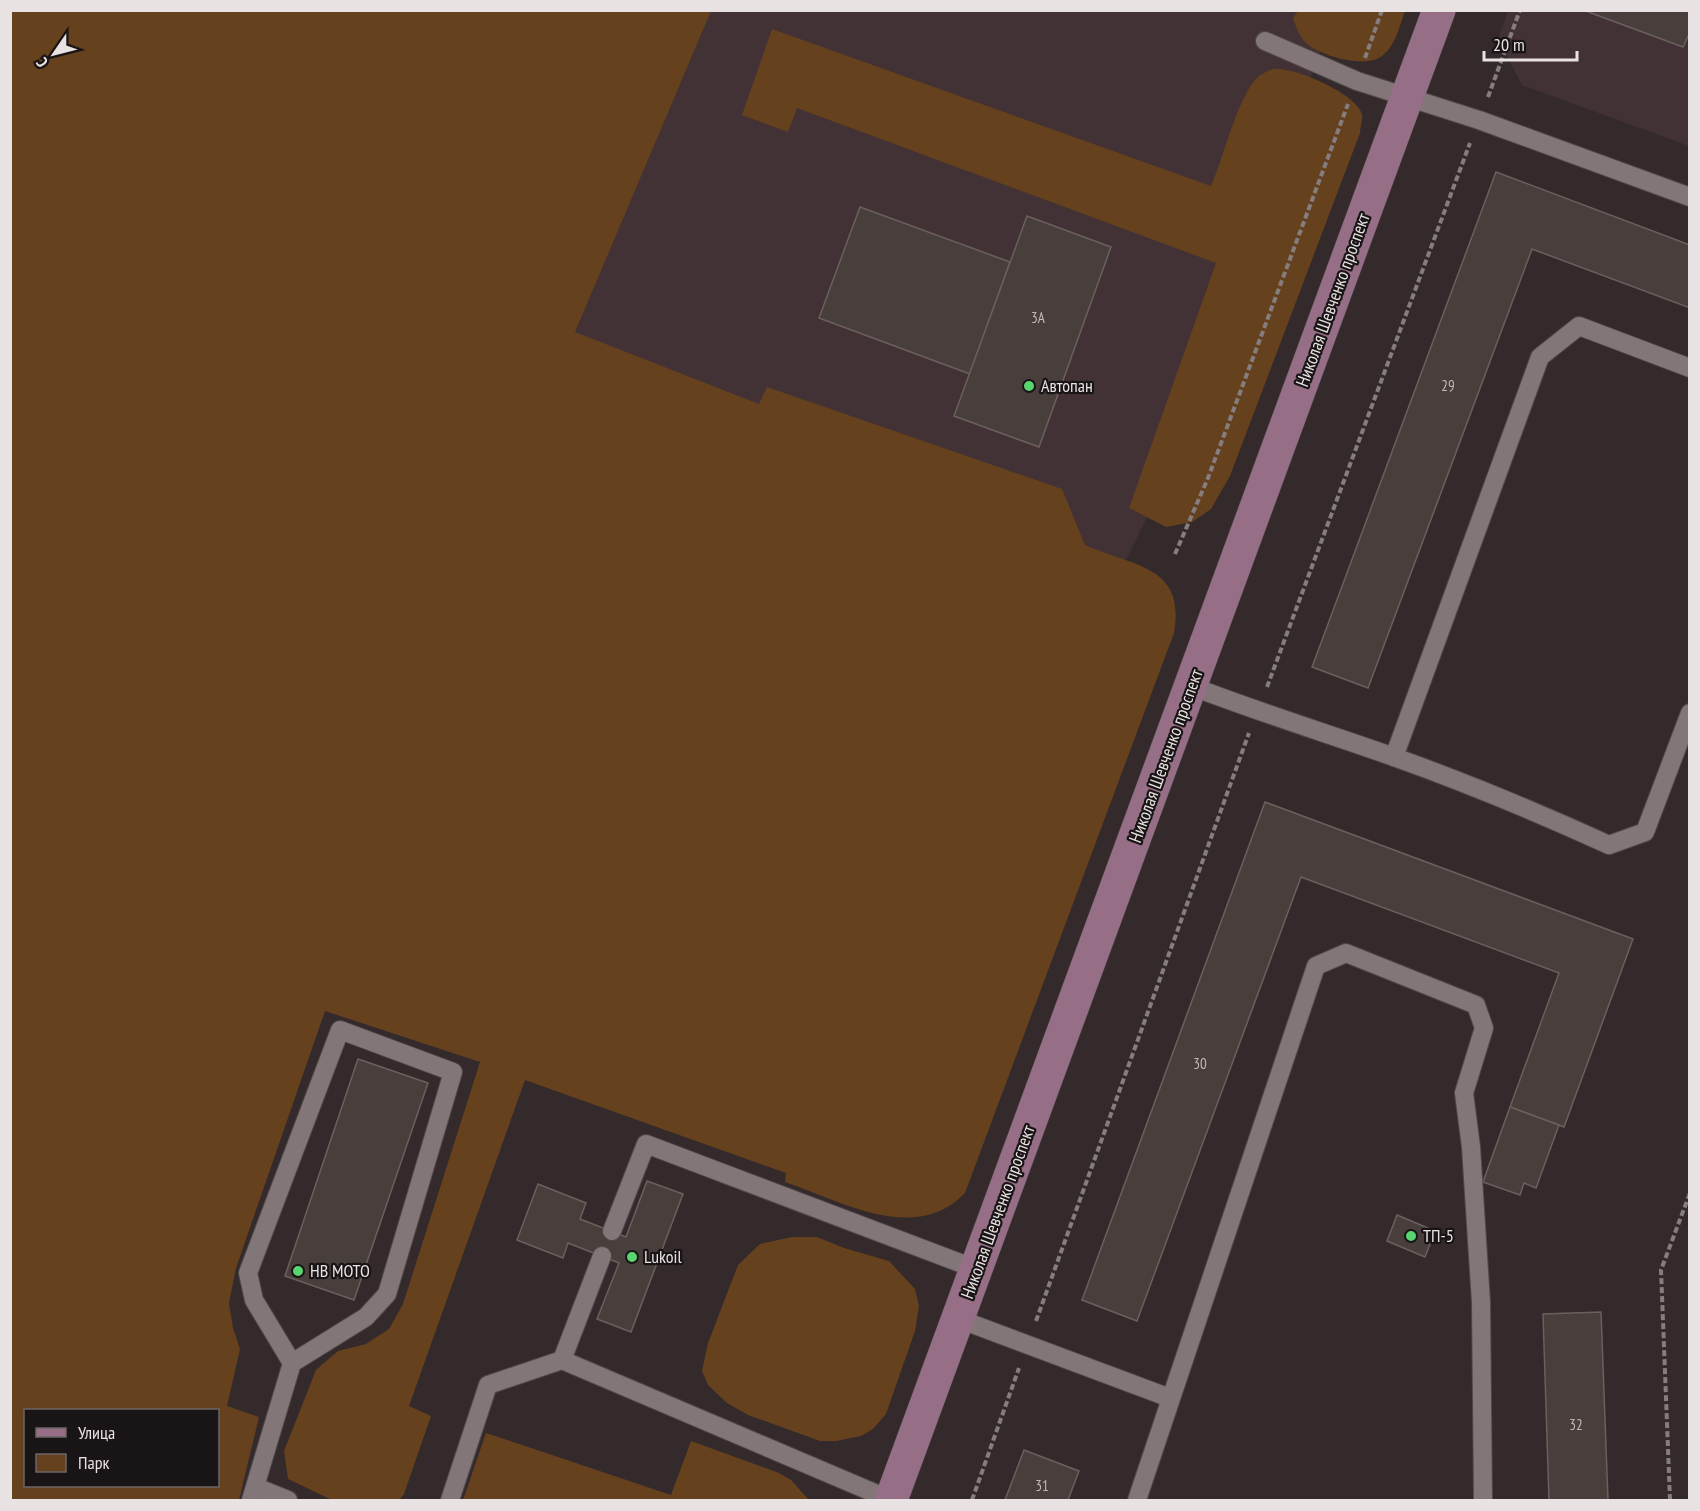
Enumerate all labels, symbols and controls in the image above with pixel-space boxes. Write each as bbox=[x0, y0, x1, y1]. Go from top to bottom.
north arrow bbox=[24, 24, 84, 84]
scale bar bbox=[1484, 24, 1577, 62]
text: 20 m bbox=[1493, 33, 1525, 56]
text: С bbox=[31, 53, 52, 71]
street label: Николая Шевченко проспект bbox=[1290, 210, 1375, 390]
house number: 3А bbox=[1031, 308, 1046, 327]
place label: Автопан bbox=[1041, 374, 1093, 397]
house number: 29 bbox=[1441, 376, 1455, 395]
marker: Автопан bbox=[1022, 379, 1036, 393]
street label: Николая Шевченко проспект bbox=[1123, 666, 1208, 846]
house number: 30 bbox=[1193, 1054, 1207, 1073]
street label: Николая Шевченко проспект bbox=[955, 1122, 1040, 1302]
place label: ТП-5 bbox=[1423, 1224, 1454, 1247]
marker: ТП-5 bbox=[1404, 1229, 1418, 1243]
place label: Lukoil bbox=[644, 1245, 683, 1268]
marker: Lukoil bbox=[625, 1250, 639, 1264]
place label: HB MOTO bbox=[310, 1259, 370, 1282]
marker: HB MOTO bbox=[291, 1264, 305, 1278]
legend bbox=[24, 1409, 219, 1487]
house number: 32 bbox=[1569, 1415, 1583, 1434]
text: Улица bbox=[78, 1421, 115, 1444]
text: Парк bbox=[78, 1451, 109, 1474]
house number: 31 bbox=[1035, 1476, 1049, 1495]

